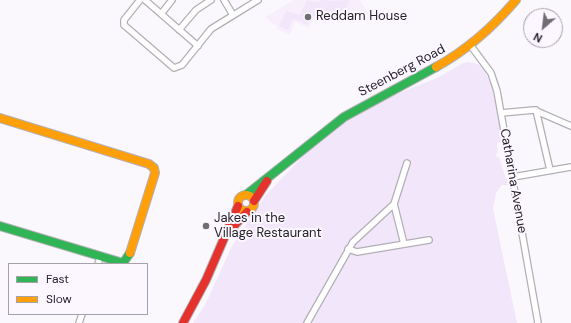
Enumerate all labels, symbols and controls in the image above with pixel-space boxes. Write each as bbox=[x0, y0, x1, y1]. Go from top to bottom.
north arrow bbox=[523, 8, 563, 48]
place label: Reddam House bbox=[316, 9, 407, 25]
marker: Reddam House bbox=[303, 12, 313, 22]
text: N bbox=[531, 30, 545, 46]
street label: Steenberg Road bbox=[356, 42, 448, 100]
street label: Catharina Avenue bbox=[496, 127, 530, 235]
place label: Jakes in the Village Restaurant bbox=[214, 211, 322, 242]
marker: Jakes in the Village Restaurant bbox=[201, 221, 211, 231]
legend bbox=[8, 263, 148, 315]
text: Fast bbox=[46, 271, 69, 287]
text: Slow bbox=[46, 291, 72, 307]

